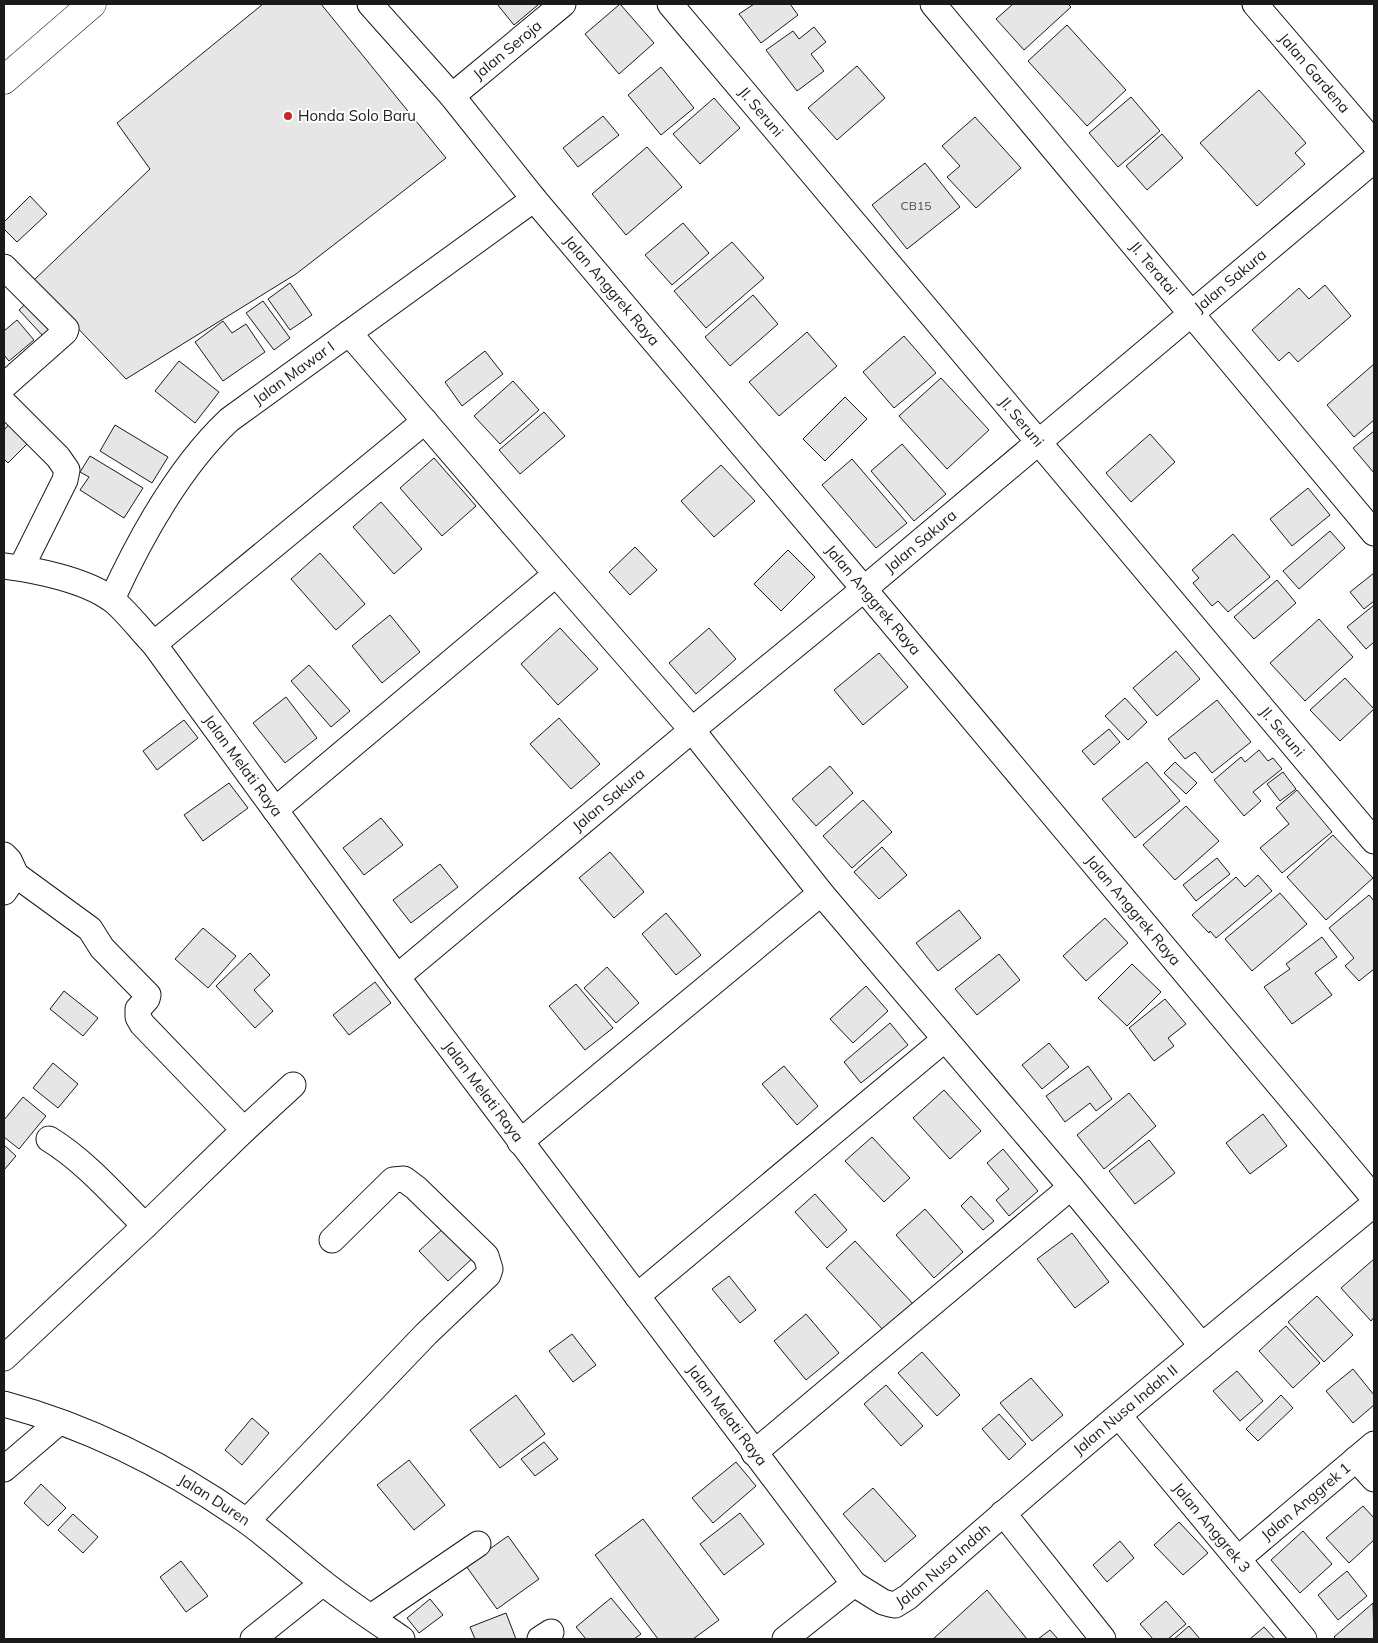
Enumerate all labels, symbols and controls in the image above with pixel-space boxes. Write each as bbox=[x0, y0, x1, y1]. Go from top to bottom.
street label: Jalan Seroja bbox=[469, 16, 545, 84]
street label: Jalan Gardena bbox=[1275, 29, 1354, 117]
street label: Jl. Seruni bbox=[735, 83, 788, 141]
place label: Honda Solo Baru bbox=[298, 106, 416, 125]
marker: Honda Solo Baru bbox=[282, 110, 294, 122]
house number: CB15 bbox=[901, 198, 931, 213]
street label: Jalan Anggrek Raya bbox=[560, 231, 664, 349]
street label: Jl. Teratai bbox=[1126, 237, 1182, 299]
street label: Jalan Sakura bbox=[1190, 245, 1270, 316]
street label: Jalan Mawar I bbox=[249, 337, 338, 409]
street label: Jl. Seruni bbox=[995, 393, 1048, 451]
street label: Jalan Sakura bbox=[880, 505, 960, 577]
street label: Jalan Anggrek Raya bbox=[822, 541, 925, 659]
street label: Jl. Seruni bbox=[1256, 702, 1309, 760]
street label: Jalan Melati Raya bbox=[200, 711, 287, 820]
street label: Jalan Sakura bbox=[568, 764, 648, 835]
street label: Jalan Anggrek Raya bbox=[1082, 851, 1185, 969]
street label: Jalan Melati Raya bbox=[439, 1037, 528, 1146]
street label: Jalan Nusa Indah II bbox=[1069, 1360, 1181, 1459]
street label: Jalan Melati Raya bbox=[683, 1361, 772, 1469]
street label: Jalan Anggrek 1 bbox=[1257, 1458, 1354, 1544]
street label: Jalan Duren bbox=[175, 1470, 254, 1530]
street label: Jalan Anggrek 3 bbox=[1169, 1478, 1255, 1576]
street label: Jalan Nusa Indah bbox=[892, 1519, 994, 1611]

